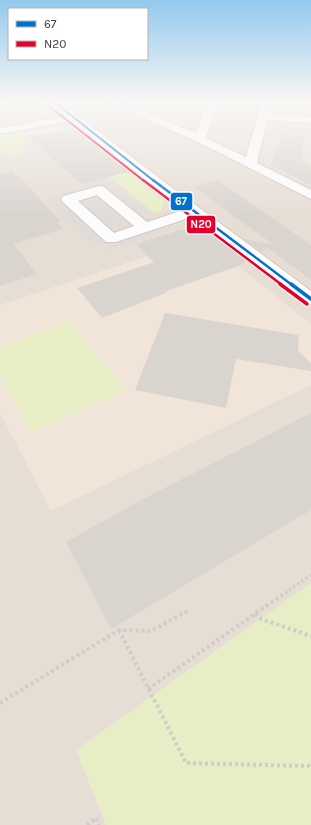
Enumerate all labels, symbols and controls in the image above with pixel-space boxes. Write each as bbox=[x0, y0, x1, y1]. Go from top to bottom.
legend bbox=[8, 8, 148, 60]
text: 67 bbox=[44, 17, 57, 31]
text: N20 bbox=[44, 37, 66, 51]
line badge: 67 bbox=[170, 192, 193, 211]
text: 67 bbox=[175, 195, 188, 208]
line badge: N20 bbox=[186, 215, 216, 234]
text: N20 bbox=[190, 218, 212, 231]

